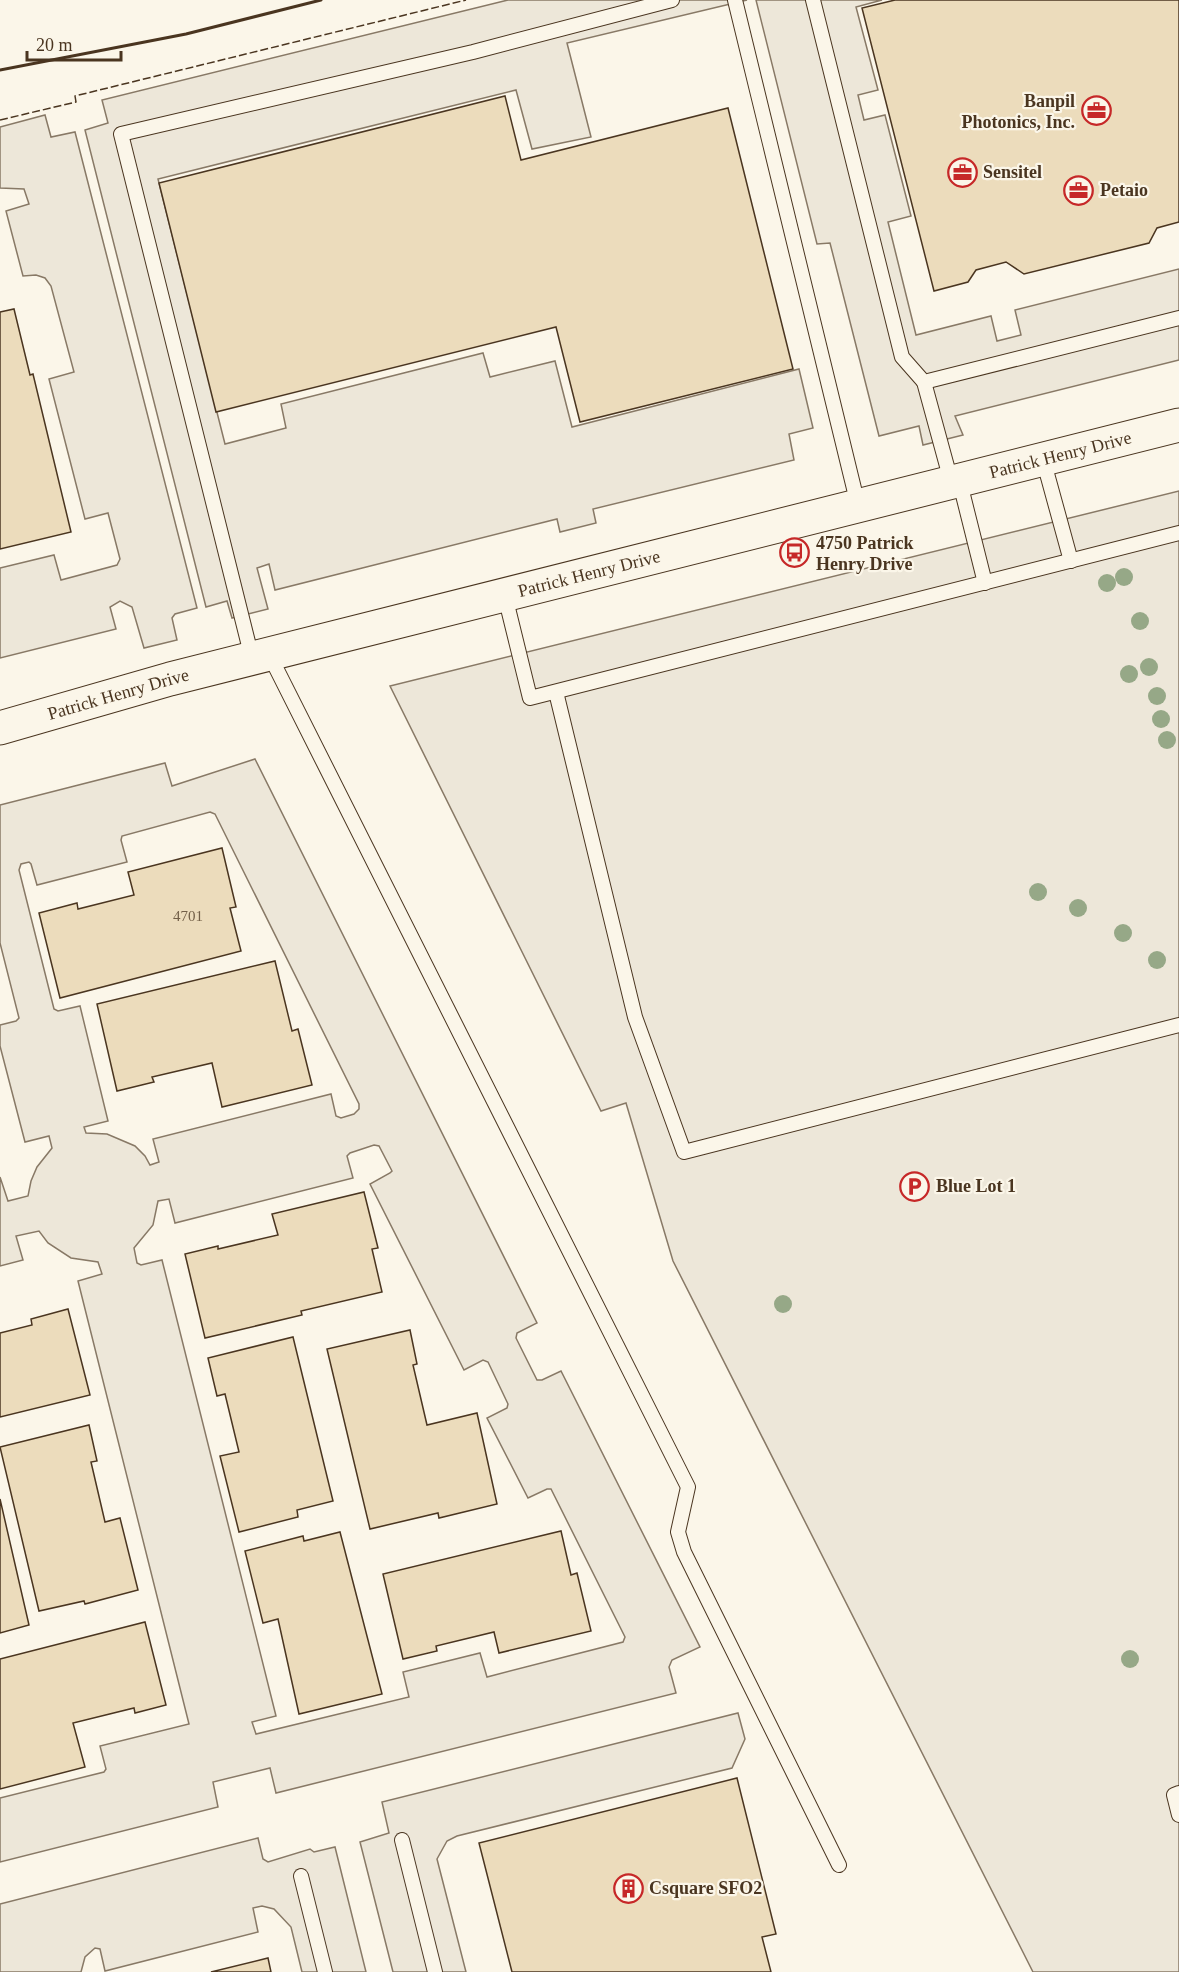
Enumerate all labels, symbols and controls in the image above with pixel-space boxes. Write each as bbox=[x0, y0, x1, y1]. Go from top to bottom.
scale bar bbox=[27, 24, 122, 62]
text: 20 m bbox=[36, 35, 73, 55]
place label: Banpil Photonics, Inc. bbox=[961, 91, 1075, 132]
office icon: Banpil Photonics, Inc. bbox=[1080, 95, 1112, 127]
office icon: Sensitel bbox=[946, 156, 978, 188]
place label: Sensitel bbox=[983, 162, 1042, 182]
office icon: Petaio bbox=[1063, 174, 1095, 206]
place label: Petaio bbox=[1100, 180, 1148, 200]
street label: Patrick Henry Drive bbox=[987, 427, 1134, 482]
place label: 4750 Patrick Henry Drive bbox=[816, 533, 913, 574]
bus stop icon: 4750 Patrick Henry Drive bbox=[779, 537, 811, 569]
street label: Patrick Henry Drive bbox=[516, 546, 662, 601]
street label: Patrick Henry Drive bbox=[45, 665, 191, 724]
house number: 4701 bbox=[173, 908, 203, 924]
parking icon: Blue Lot 1 bbox=[899, 1170, 931, 1202]
place label: Blue Lot 1 bbox=[936, 1176, 1016, 1196]
building icon: Csquare SFO2 bbox=[612, 1872, 644, 1904]
place label: Csquare SFO2 bbox=[649, 1878, 762, 1898]

